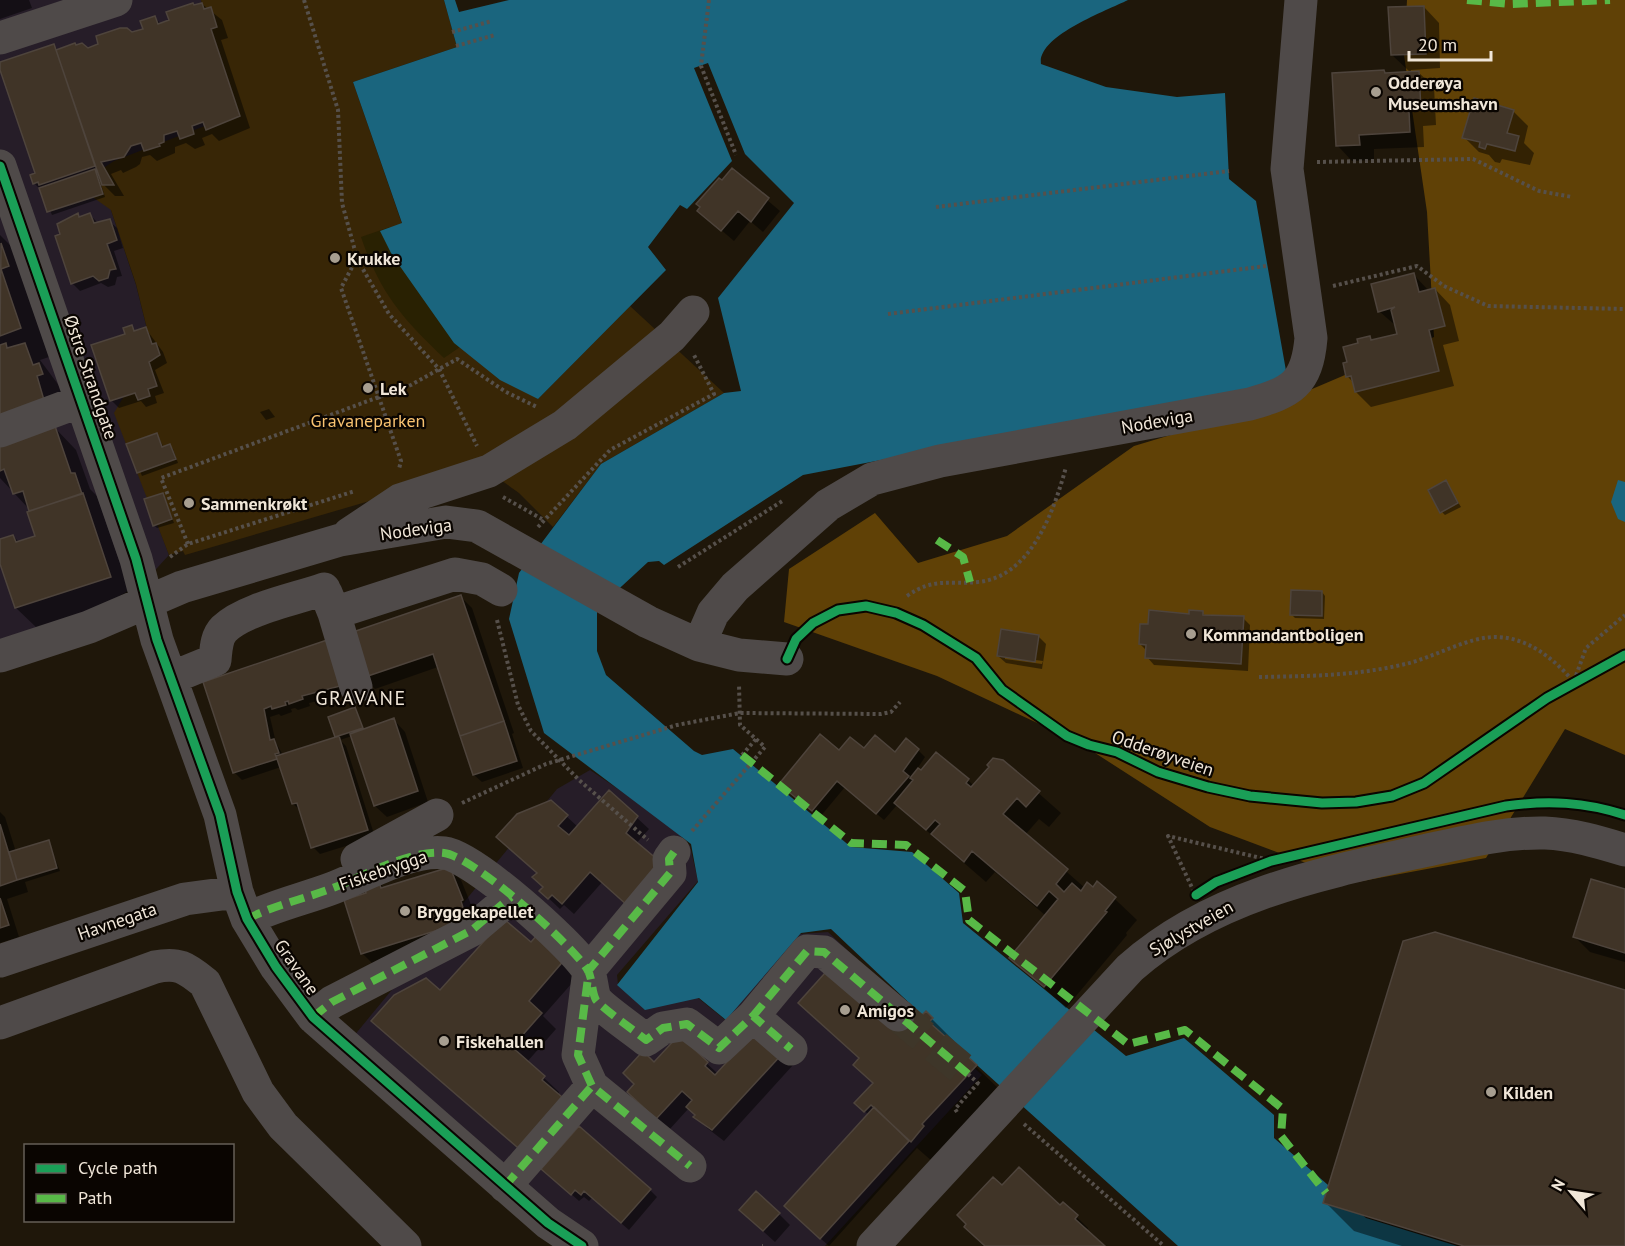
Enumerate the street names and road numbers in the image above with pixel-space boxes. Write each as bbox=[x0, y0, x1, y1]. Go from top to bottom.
street label: Østre Strandgate bbox=[59, 312, 123, 442]
street label: Nodeviga bbox=[1119, 403, 1195, 439]
street label: Nodeviga bbox=[379, 513, 453, 545]
street label: Odderøyveien bbox=[1109, 725, 1217, 781]
street label: Fiskebrygga bbox=[336, 844, 430, 896]
street label: Sjølystveien bbox=[1145, 895, 1237, 961]
street label: Havnegata bbox=[74, 897, 160, 945]
street label: Gravane bbox=[270, 935, 324, 999]

